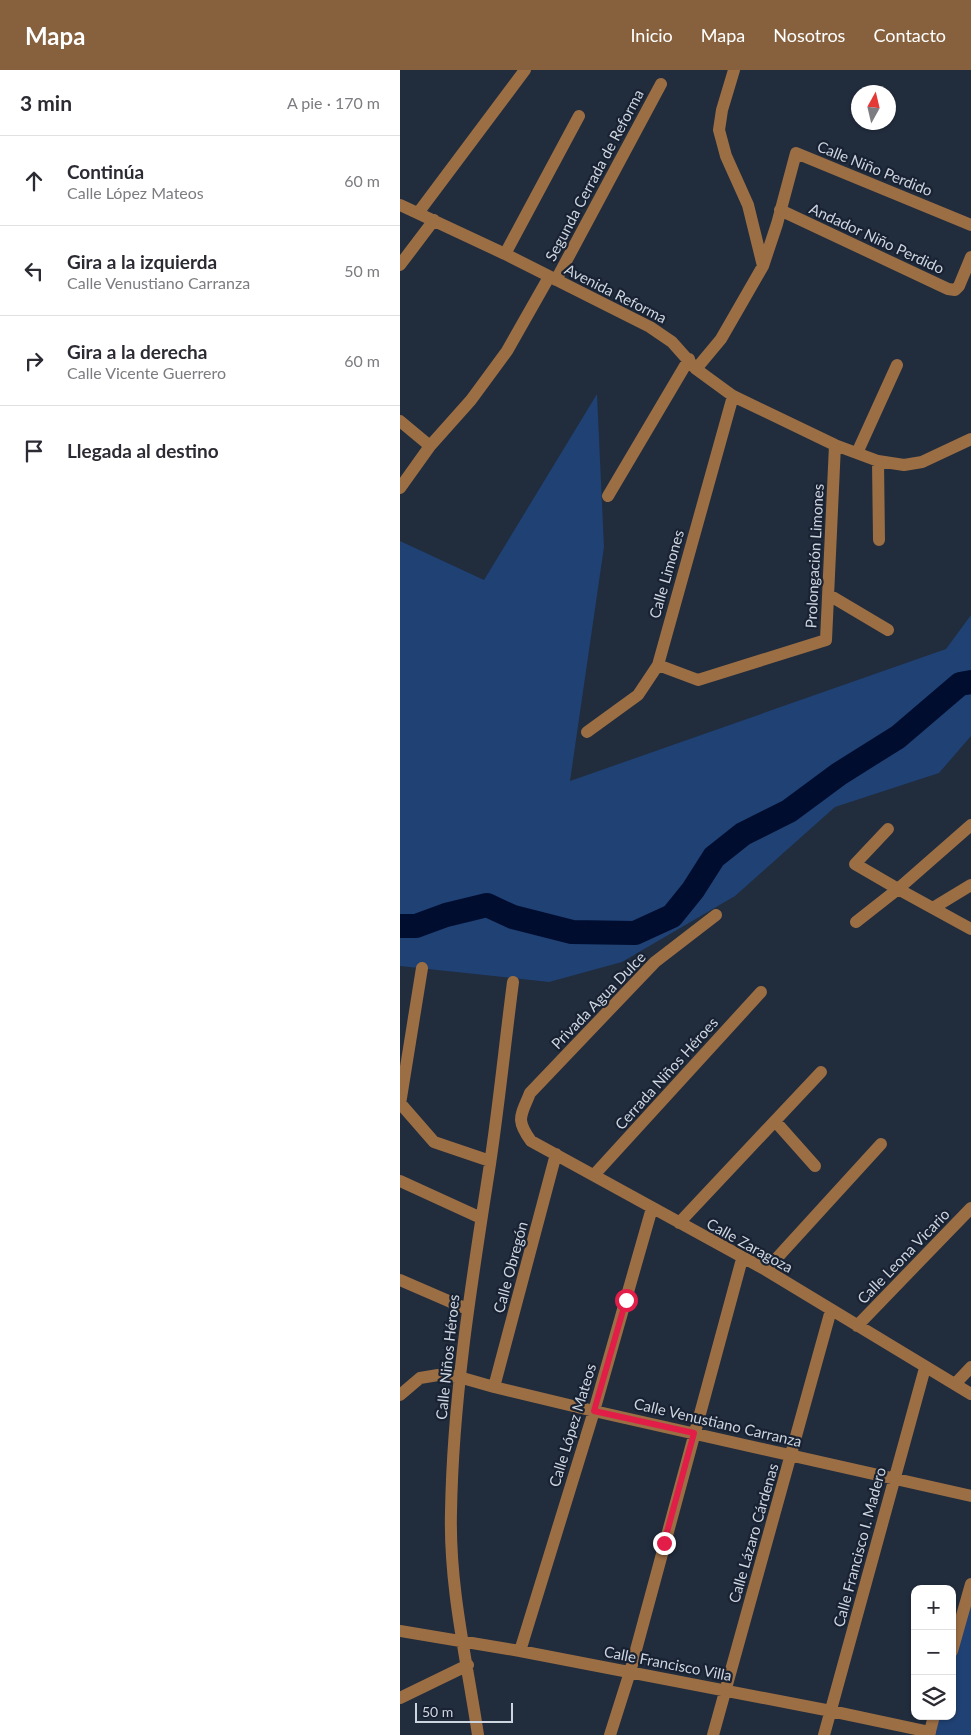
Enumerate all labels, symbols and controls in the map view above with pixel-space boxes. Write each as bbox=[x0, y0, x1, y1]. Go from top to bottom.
text: Mapa bbox=[25, 21, 85, 50]
text: Inicio bbox=[630, 24, 673, 46]
text: Mapa bbox=[701, 24, 745, 46]
text: Nosotros bbox=[773, 24, 845, 46]
text: Contacto bbox=[873, 24, 946, 46]
north arrow bbox=[851, 85, 896, 130]
street label: Segunda Cerrada de Reforma bbox=[541, 86, 647, 264]
text: 3 min bbox=[20, 90, 72, 115]
text: A pie · 170 m bbox=[287, 93, 380, 112]
street label: Calle Niño Perdido bbox=[815, 137, 935, 199]
text: Continúa bbox=[67, 160, 144, 183]
icon: ahead bbox=[20, 167, 48, 195]
text: 60 m bbox=[344, 171, 380, 190]
text: Calle López Mateos bbox=[67, 183, 204, 202]
street label: Andador Niño Perdido bbox=[807, 199, 947, 277]
text: Gira a la izquierda bbox=[67, 250, 217, 273]
icon: left bbox=[20, 257, 48, 285]
street label: Avenida Reforma bbox=[562, 260, 670, 326]
text: 50 m bbox=[344, 261, 380, 280]
text: Calle Venustiano Carranza bbox=[67, 273, 250, 292]
text: Gira a la derecha bbox=[67, 340, 207, 363]
icon: right bbox=[20, 347, 48, 375]
text: 60 m bbox=[344, 351, 380, 370]
text: Calle Vicente Guerrero bbox=[67, 363, 226, 382]
icon: arrive bbox=[20, 437, 48, 465]
text: Llegada al destino bbox=[67, 439, 219, 462]
street label: Prolongación Limones bbox=[801, 483, 827, 629]
street label: Calle Limones bbox=[645, 528, 687, 620]
street label: Privada Agua Dulce bbox=[547, 948, 649, 1052]
street label: Cerrada Niños Héroes bbox=[611, 1013, 721, 1133]
street label: Calle Leona Vicario bbox=[853, 1205, 953, 1307]
street label: Calle Zaragoza bbox=[704, 1214, 796, 1276]
street label: Calle Obregón bbox=[489, 1219, 531, 1315]
route start bbox=[615, 1289, 638, 1312]
street label: Calle Niños Héroes bbox=[431, 1294, 463, 1420]
street label: Calle López Mateos bbox=[545, 1361, 599, 1489]
street label: Calle Venustiano Carranza bbox=[632, 1394, 804, 1450]
street label: Calle Lázaro Cárdenas bbox=[724, 1461, 782, 1605]
street label: Calle Francisco I. Madero bbox=[829, 1465, 889, 1629]
route end bbox=[653, 1532, 676, 1555]
map controls bbox=[911, 1585, 956, 1720]
button: + bbox=[911, 1585, 956, 1630]
button: − bbox=[911, 1630, 956, 1675]
street label: Calle Francisco Villa bbox=[603, 1642, 733, 1684]
button: layers bbox=[911, 1675, 956, 1720]
scale bar bbox=[415, 1700, 512, 1723]
text: 50 m bbox=[422, 1703, 453, 1720]

